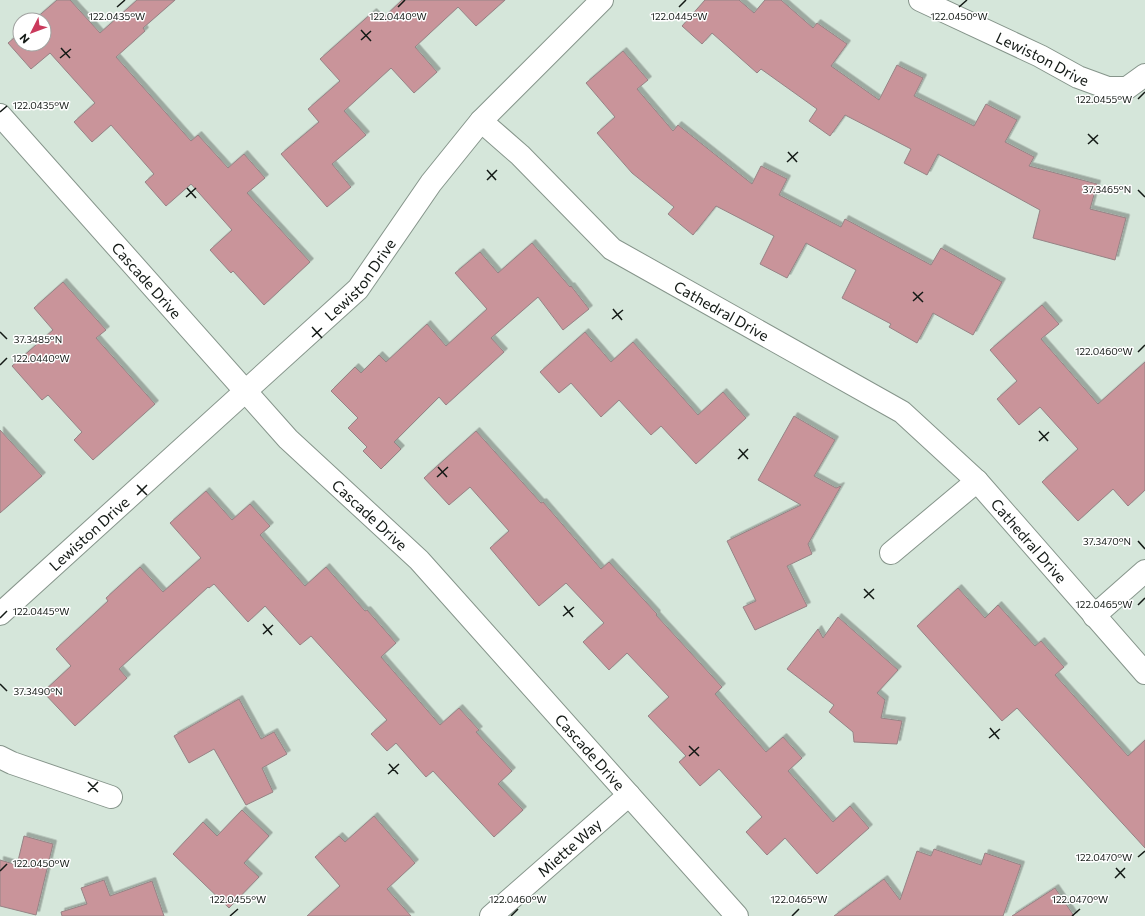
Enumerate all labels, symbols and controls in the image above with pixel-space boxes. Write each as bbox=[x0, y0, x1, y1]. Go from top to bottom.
text: 122.0435°W bbox=[89, 10, 145, 22]
text: 122.0440°W bbox=[369, 10, 427, 22]
text: 122.0445°W bbox=[651, 10, 707, 22]
text: 122.0450°W bbox=[930, 10, 988, 22]
north arrow bbox=[12, 12, 52, 52]
street label: Lewiston Drive bbox=[993, 28, 1092, 89]
text: N bbox=[17, 32, 32, 46]
text: 122.0455°W bbox=[1076, 93, 1132, 105]
text: 122.0435°W bbox=[13, 99, 69, 111]
text: 37.3465°N bbox=[1083, 183, 1131, 195]
street label: Lewiston Drive bbox=[321, 235, 399, 324]
street label: Cascade Drive bbox=[108, 238, 185, 322]
street label: Cathedral Drive bbox=[671, 277, 772, 344]
text: 37.3485°N bbox=[14, 333, 62, 345]
text: 122.0460°W bbox=[1075, 345, 1133, 357]
text: 122.0440°W bbox=[12, 352, 70, 364]
street label: Cascade Drive bbox=[329, 475, 411, 554]
street label: Lewiston Drive bbox=[45, 492, 133, 574]
street label: Cathedral Drive bbox=[987, 495, 1071, 587]
text: 37.3470°N bbox=[1083, 535, 1131, 547]
text: 122.0465°W bbox=[1076, 598, 1132, 610]
text: 122.0445°W bbox=[13, 605, 69, 617]
text: 37.3490°N bbox=[13, 685, 63, 697]
street label: Cascade Drive bbox=[552, 710, 629, 794]
street label: Miette Way bbox=[534, 814, 605, 880]
text: 122.0470°W bbox=[1076, 851, 1132, 863]
text: 122.0450°W bbox=[12, 857, 70, 869]
text: 122.0455°W bbox=[210, 893, 266, 905]
text: 122.0460°W bbox=[489, 893, 547, 905]
text: 122.0465°W bbox=[771, 893, 827, 905]
text: 122.0470°W bbox=[1052, 893, 1108, 905]

